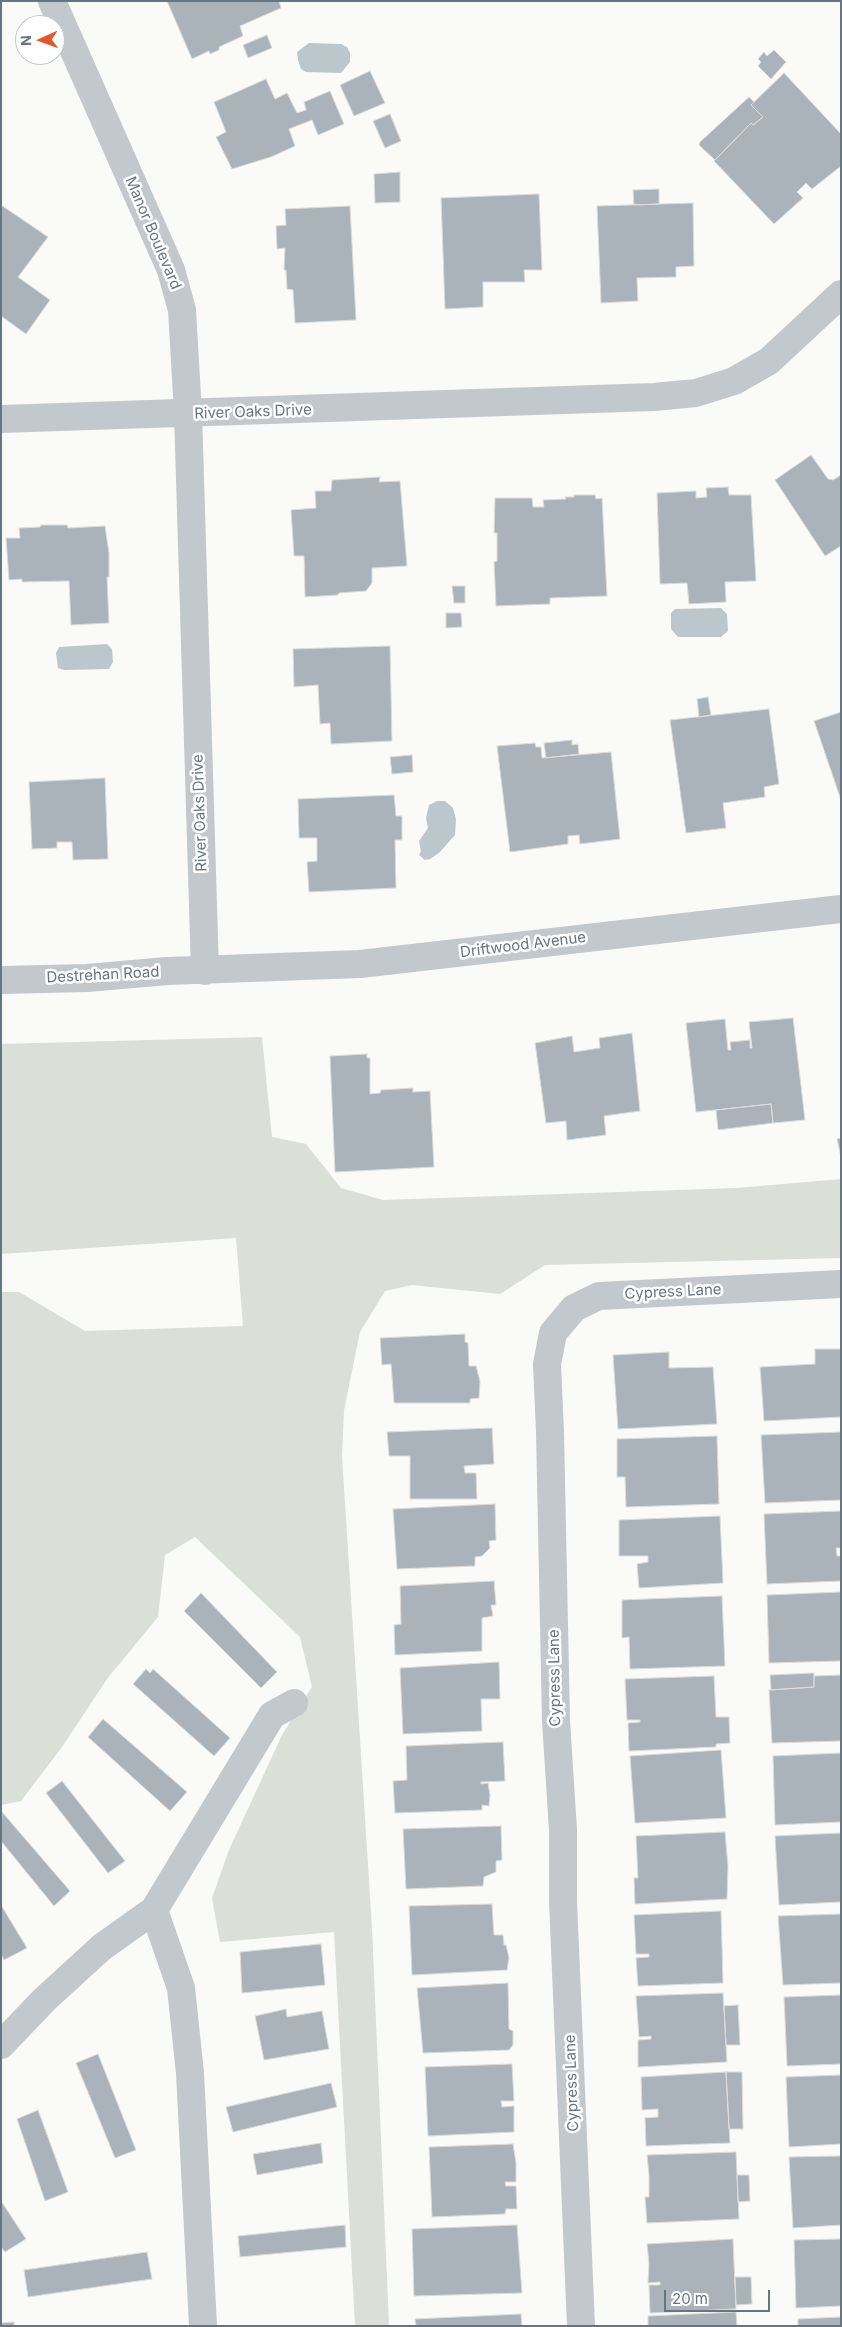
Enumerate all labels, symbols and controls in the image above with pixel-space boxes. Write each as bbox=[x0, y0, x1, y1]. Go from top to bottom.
north arrow bbox=[15, 15, 65, 65]
text: N bbox=[17, 35, 34, 46]
street label: Manor Boulevard bbox=[121, 174, 185, 292]
street label: River Oaks Drive bbox=[194, 401, 312, 423]
street label: River Oaks Drive bbox=[189, 754, 211, 872]
street label: Driftwood Avenue bbox=[459, 928, 587, 962]
street label: Destrehan Road bbox=[46, 963, 160, 987]
street label: Cypress Lane bbox=[624, 1280, 722, 1304]
street label: Cypress Lane bbox=[545, 1629, 565, 1727]
street label: Cypress Lane bbox=[561, 2034, 583, 2132]
scale bar bbox=[667, 2280, 773, 2312]
text: 20 m bbox=[672, 2289, 708, 2308]

